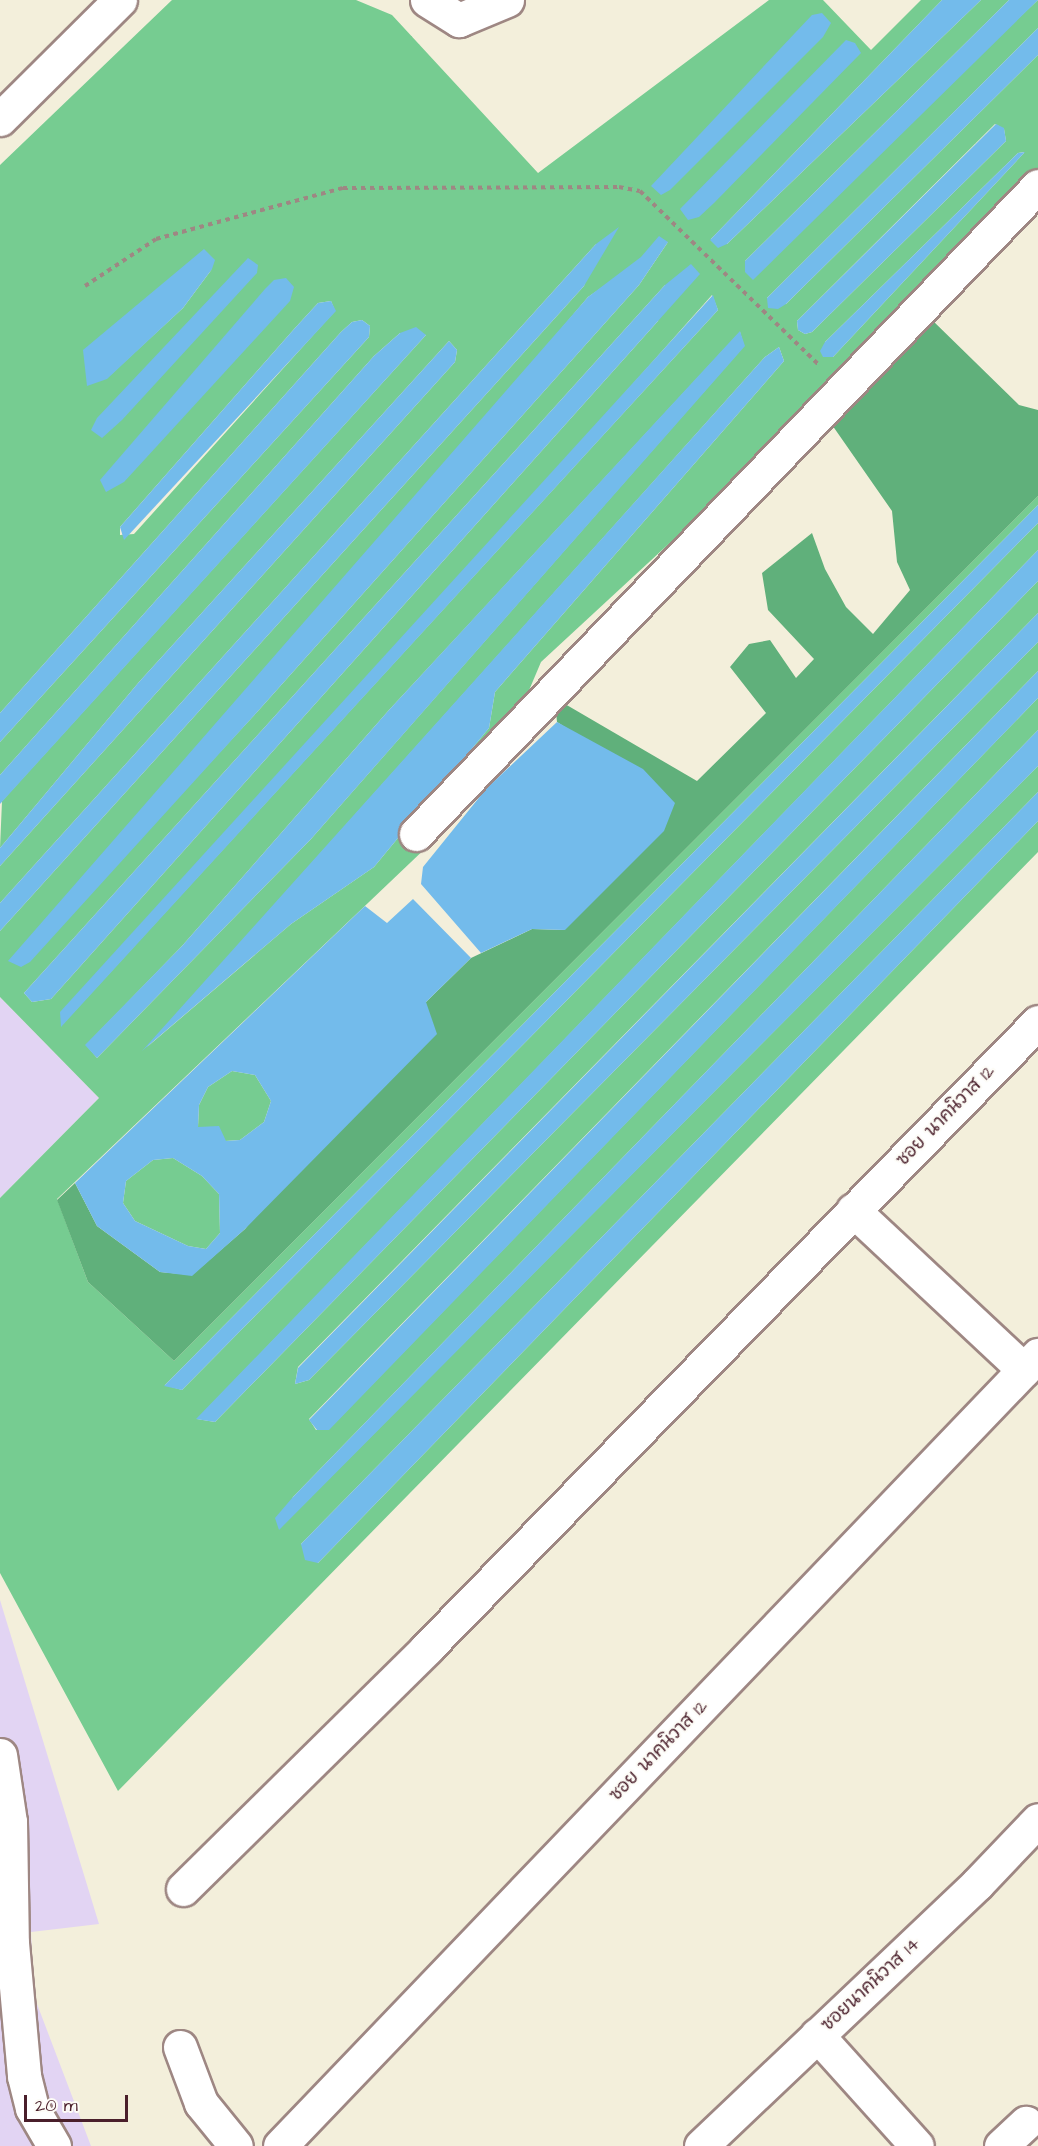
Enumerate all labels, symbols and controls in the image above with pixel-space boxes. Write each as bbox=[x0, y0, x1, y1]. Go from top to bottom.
street label: ซอย นาคนิวาส 12 bbox=[892, 1061, 1000, 1171]
street label: ซอย นาคนิวาส 12 bbox=[605, 1696, 713, 1806]
street label: ซอยนาคนิวาส 14 bbox=[817, 1934, 925, 2036]
scale bar bbox=[27, 2083, 130, 2121]
text: 20 m bbox=[35, 2093, 78, 2118]

